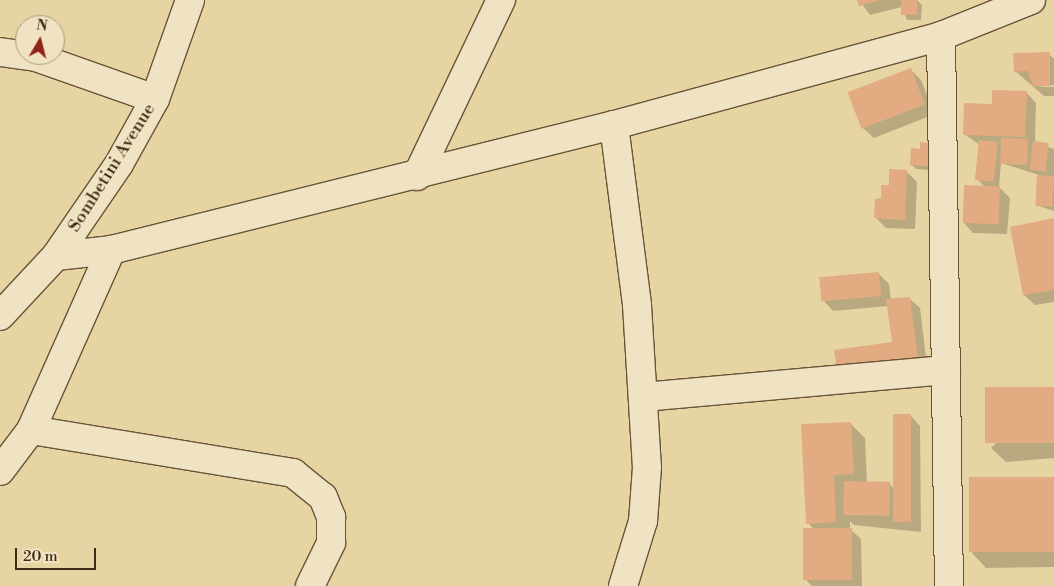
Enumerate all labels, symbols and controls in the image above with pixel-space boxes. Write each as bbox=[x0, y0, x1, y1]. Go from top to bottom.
north arrow bbox=[15, 15, 65, 65]
text: N bbox=[35, 16, 49, 36]
street label: Sombetini Avenue bbox=[64, 100, 160, 236]
scale bar bbox=[18, 538, 99, 570]
text: 20 m bbox=[23, 547, 58, 566]

